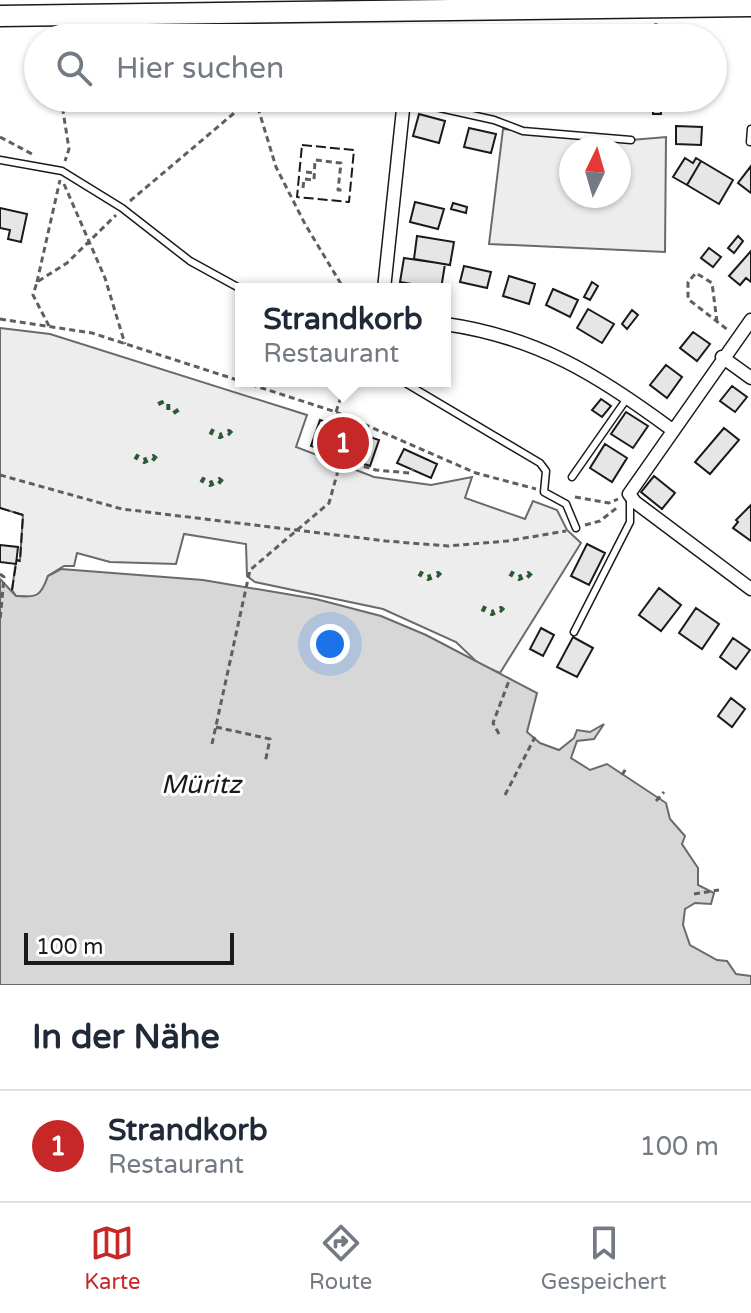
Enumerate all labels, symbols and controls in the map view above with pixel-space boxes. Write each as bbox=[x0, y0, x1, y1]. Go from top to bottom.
search box bbox=[24, 24, 727, 112]
icon: search bbox=[52, 46, 96, 90]
text: Hier suchen bbox=[116, 50, 284, 87]
north arrow bbox=[559, 136, 631, 208]
popup bbox=[235, 283, 451, 387]
text: Strandkorb bbox=[263, 301, 423, 338]
text: Restaurant bbox=[263, 338, 399, 369]
pin: 1 bbox=[317, 413, 369, 473]
your location bbox=[310, 624, 350, 664]
water label: Müritz bbox=[161, 769, 243, 800]
scale bar bbox=[24, 929, 234, 965]
text: 100 m bbox=[36, 934, 103, 960]
text: In der Nähe bbox=[32, 1017, 220, 1058]
text: Strandkorb bbox=[108, 1112, 268, 1149]
text: 1 bbox=[50, 1131, 66, 1162]
text: 100 m bbox=[639, 1131, 719, 1162]
text: Restaurant bbox=[108, 1149, 244, 1180]
tab: Karte bbox=[84, 1221, 141, 1295]
tab: Route bbox=[309, 1221, 372, 1295]
tab: Gespeichert bbox=[541, 1221, 667, 1295]

